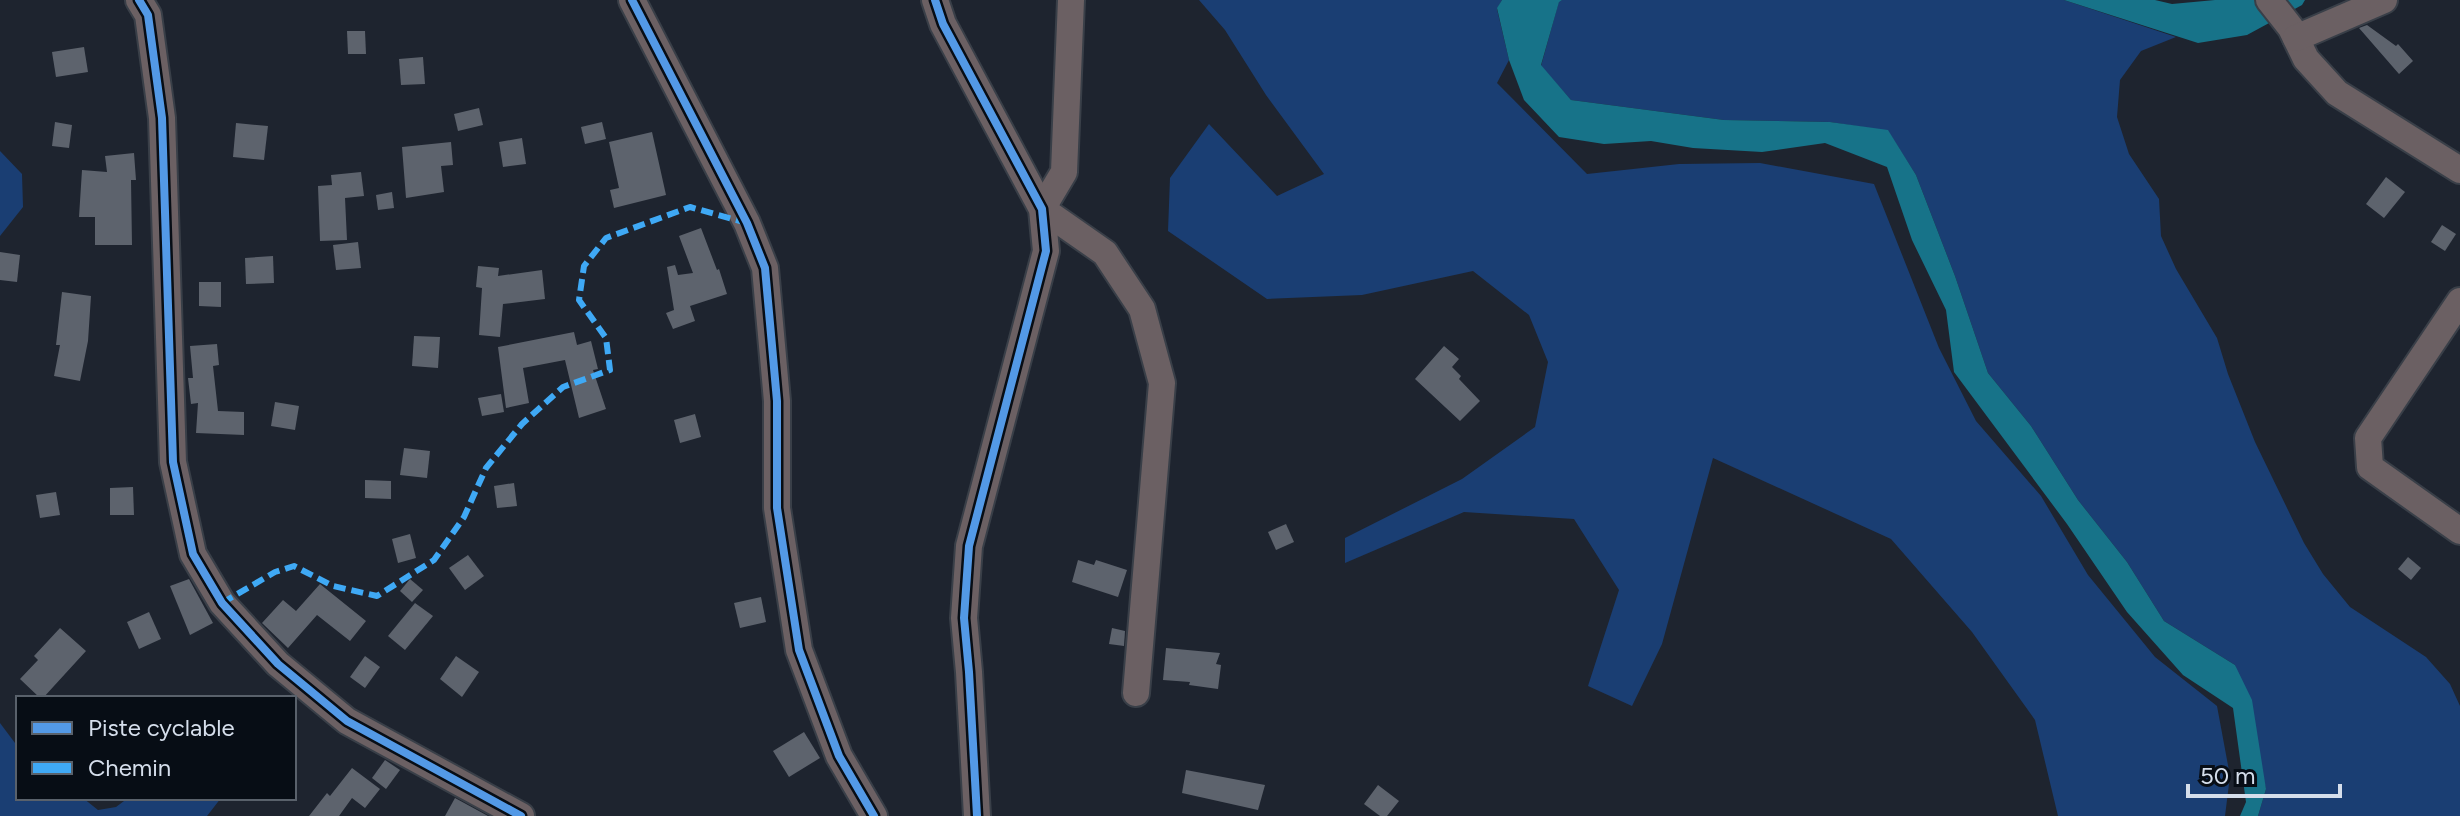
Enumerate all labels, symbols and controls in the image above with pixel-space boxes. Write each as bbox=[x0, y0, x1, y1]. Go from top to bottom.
legend bbox=[16, 696, 296, 800]
text: Piste cyclable bbox=[88, 713, 235, 742]
scale bar bbox=[2188, 748, 2340, 798]
text: Chemin bbox=[88, 753, 171, 782]
text: 50 m bbox=[2200, 761, 2256, 790]

